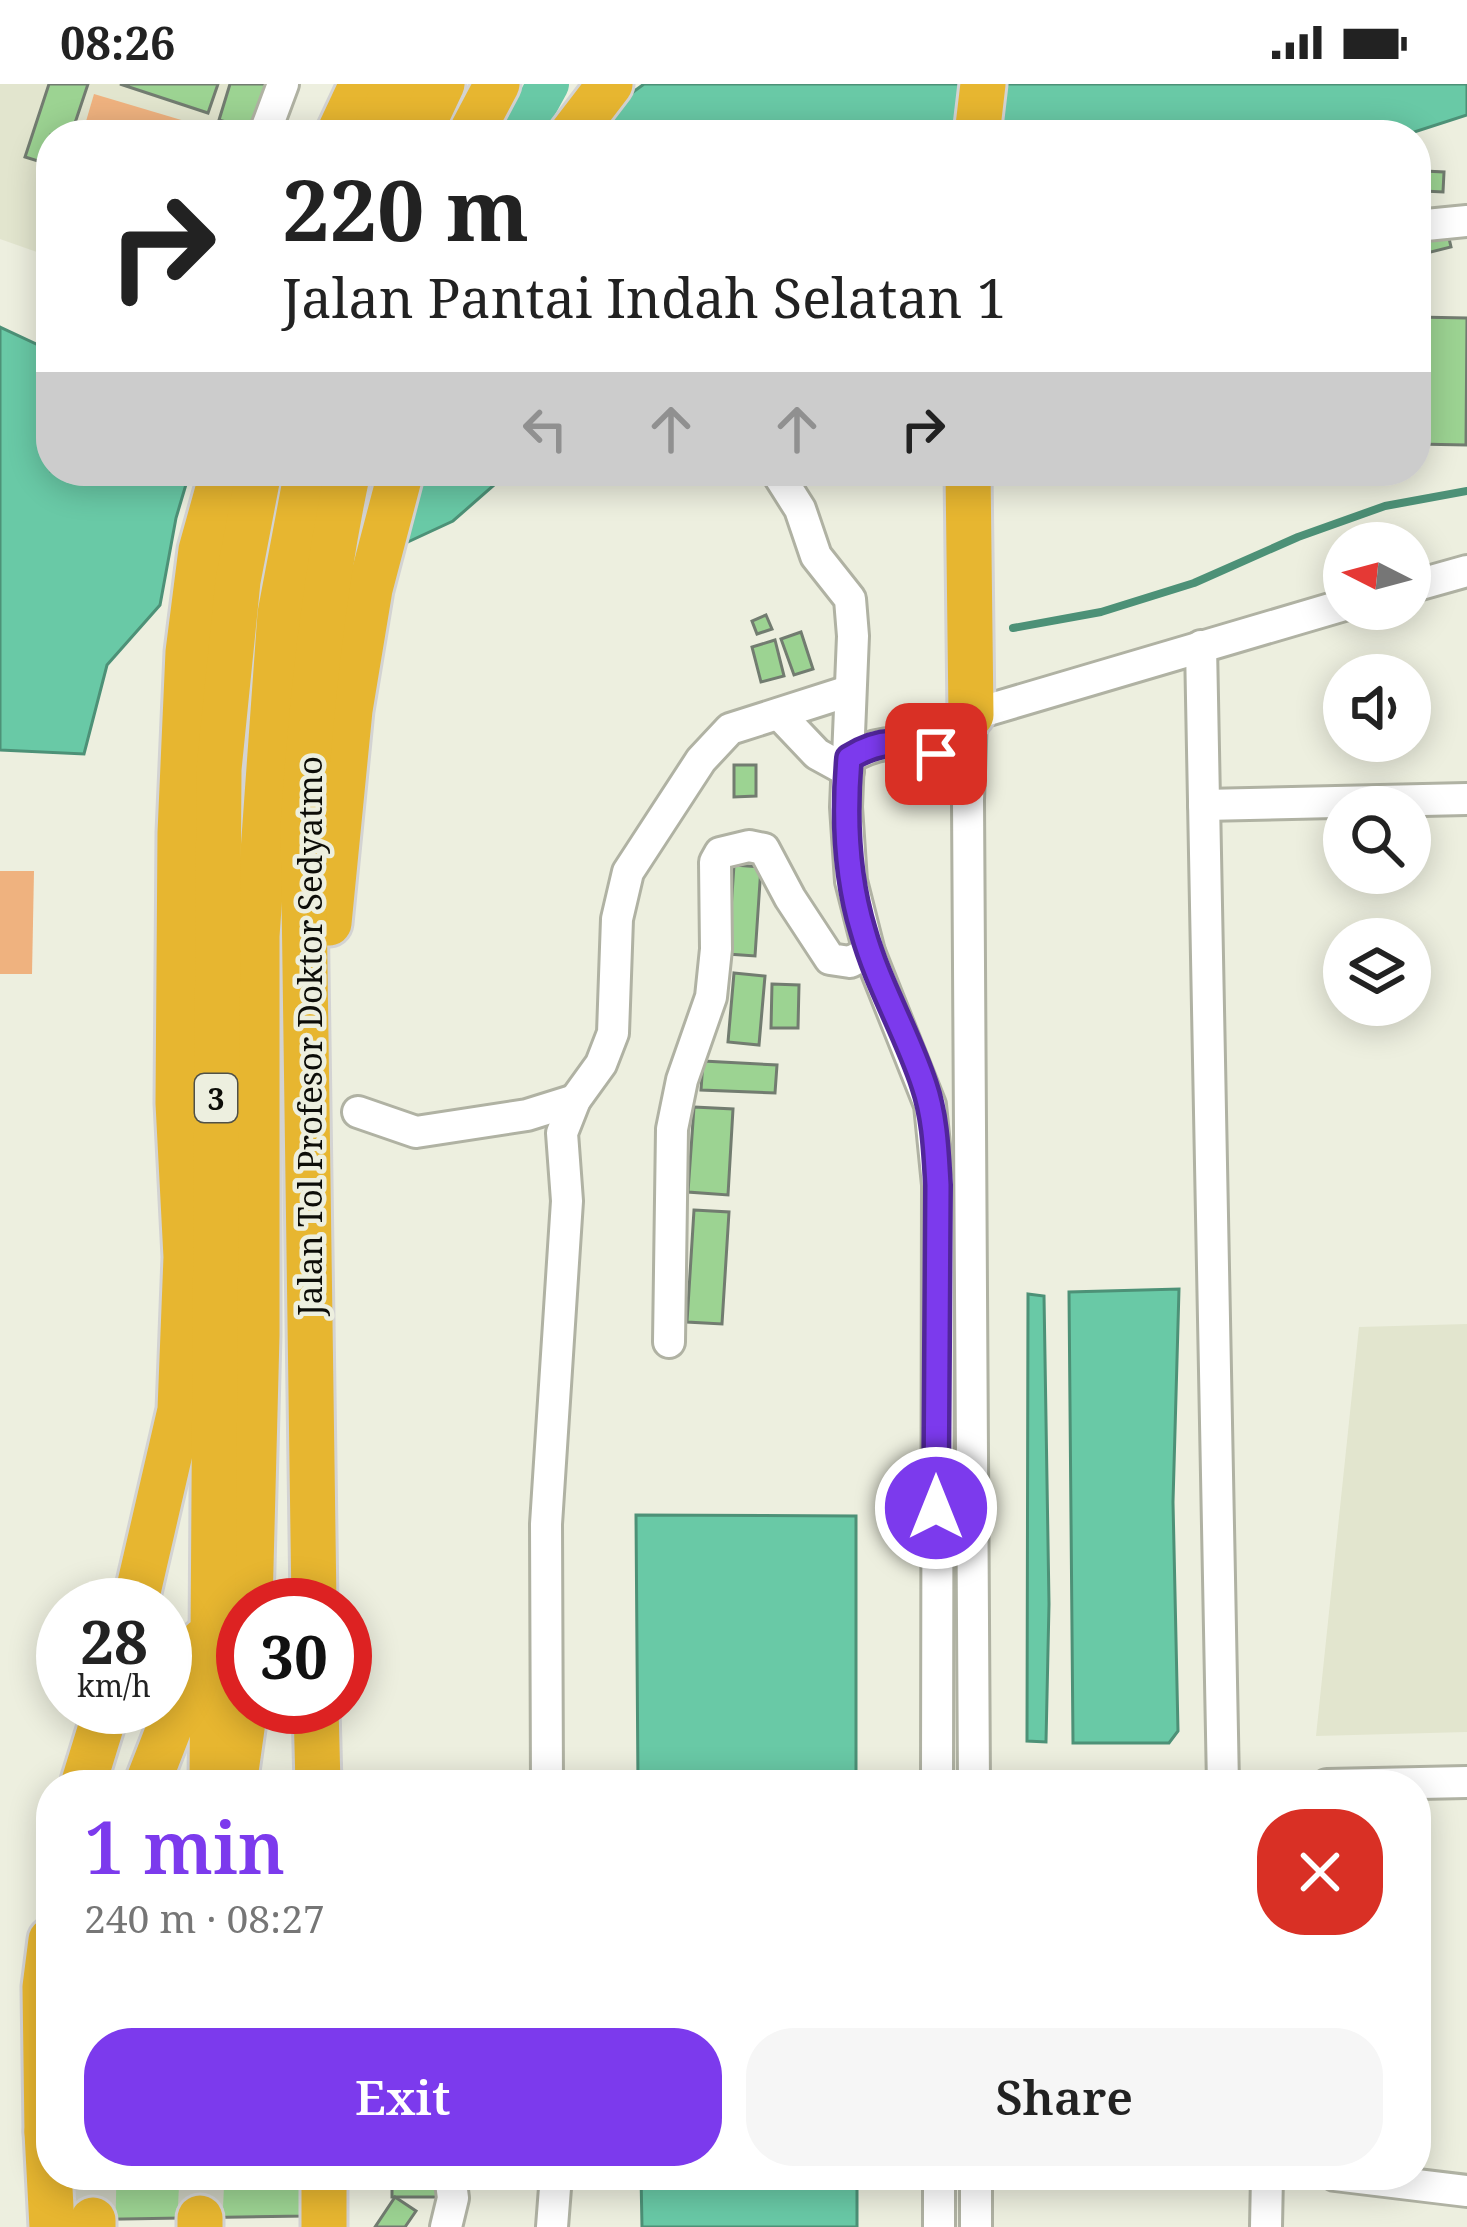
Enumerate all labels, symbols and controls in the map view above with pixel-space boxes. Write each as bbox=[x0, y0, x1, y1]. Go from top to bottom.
text: 08:26 bbox=[60, 12, 175, 73]
text: 220 m bbox=[282, 151, 529, 266]
icon: right bbox=[84, 168, 240, 324]
text: Jalan Pantai Indah Selatan 1 bbox=[282, 260, 1007, 334]
icon: left bbox=[512, 396, 578, 462]
icon: ahead bbox=[638, 396, 704, 462]
icon: ahead bbox=[764, 396, 830, 462]
icon: right bbox=[890, 396, 956, 462]
north arrow bbox=[1323, 522, 1431, 630]
map controls bbox=[1323, 522, 1431, 1026]
button: sound bbox=[1323, 654, 1431, 762]
pin bbox=[885, 703, 987, 805]
icon: arrive bbox=[903, 721, 969, 787]
street label: Jalan Tol Profesor Doktor Sedyatmo bbox=[287, 756, 332, 1317]
button: search bbox=[1323, 786, 1431, 894]
button: layers bbox=[1323, 918, 1431, 1026]
road number: 3 bbox=[195, 1074, 237, 1122]
position arrow bbox=[873, 1445, 999, 1571]
speed limit sign: 30 bbox=[216, 1578, 372, 1734]
text: 28 bbox=[80, 1600, 148, 1682]
text: km/h bbox=[77, 1665, 151, 1706]
text: 1 min bbox=[84, 1797, 285, 1895]
button: close bbox=[1257, 1809, 1383, 1935]
text: 240 m · 08:27 bbox=[84, 1891, 325, 1944]
button: Exit bbox=[84, 2028, 722, 2166]
button: Share bbox=[746, 2028, 1383, 2166]

